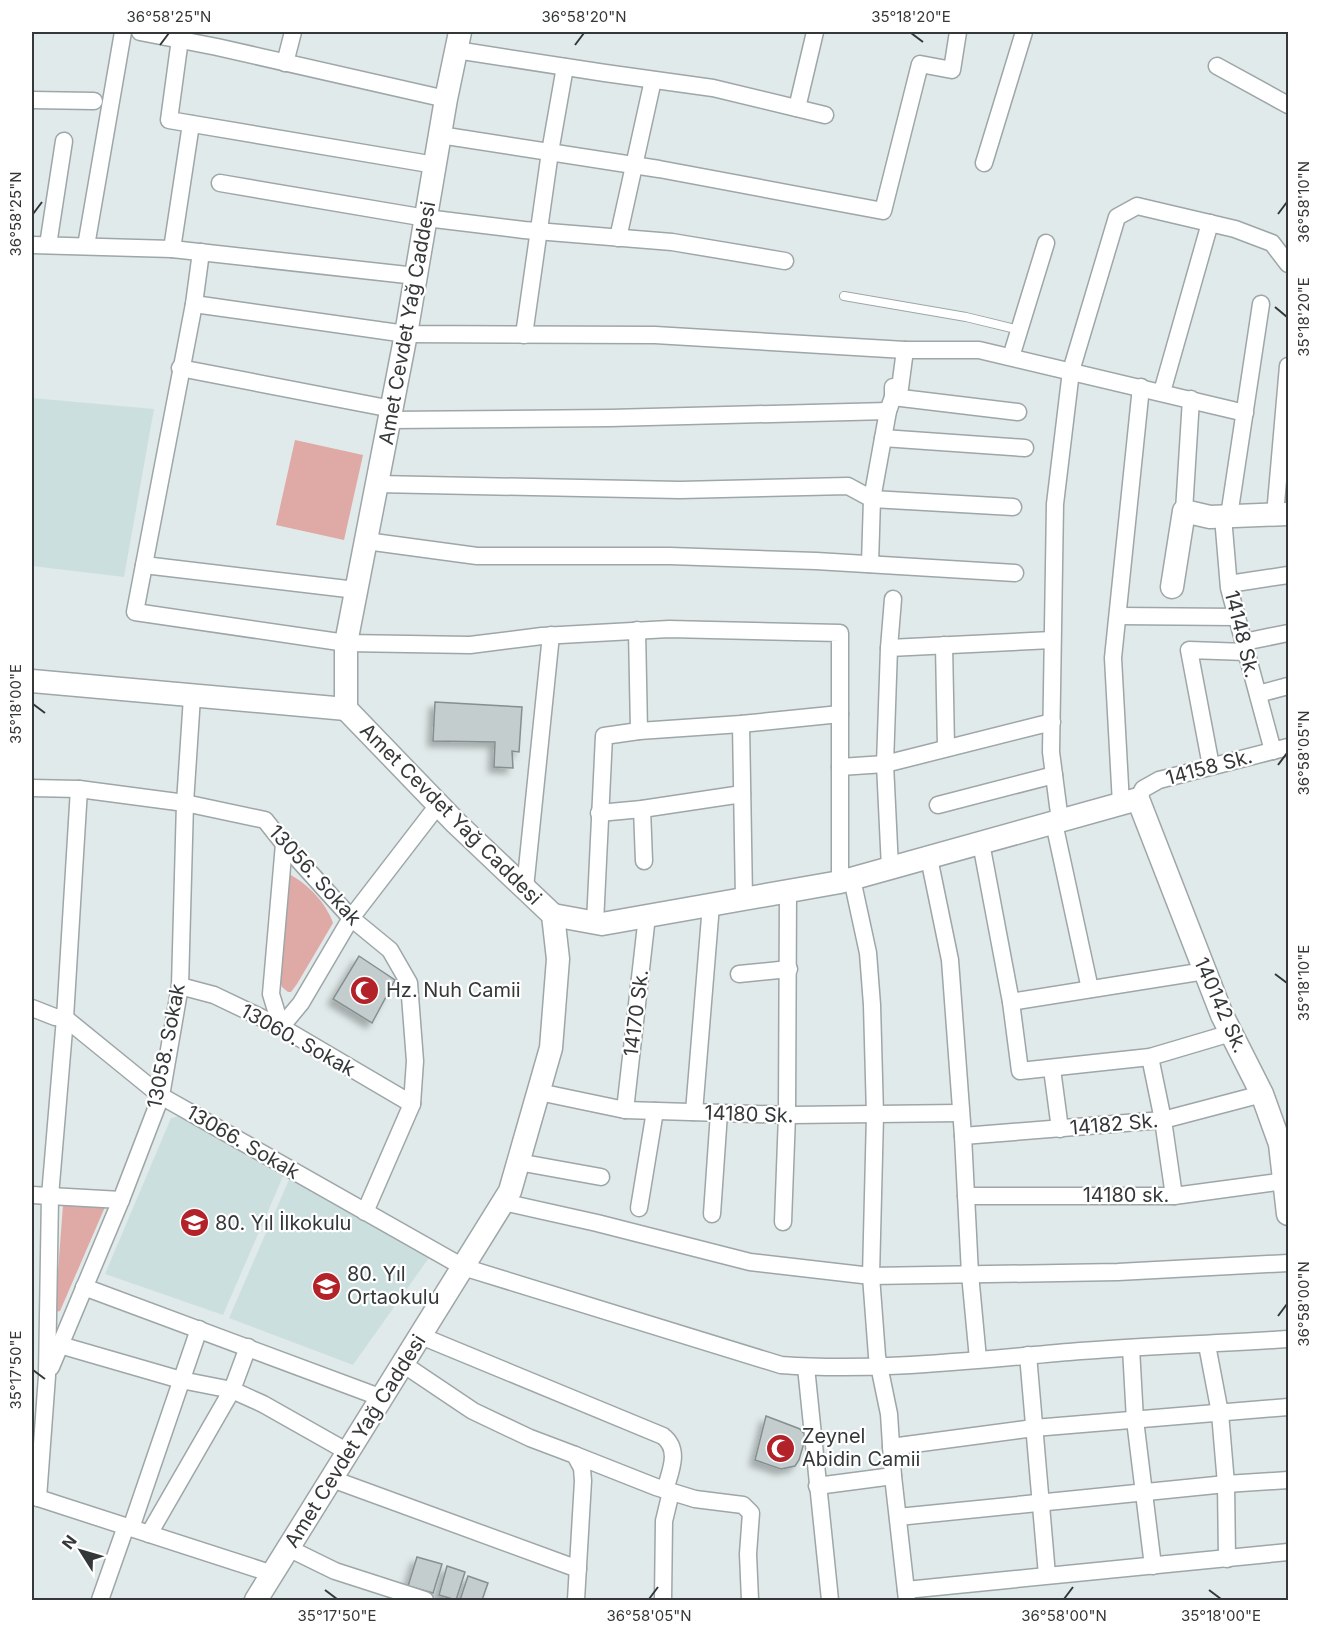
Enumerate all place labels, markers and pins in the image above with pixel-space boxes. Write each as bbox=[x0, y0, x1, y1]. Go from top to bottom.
mosque icon: Hz. Nuh Camii bbox=[349, 974, 381, 1006]
place label: Hz. Nuh Camii bbox=[386, 978, 521, 1002]
school or university icon: 80. Yıl İlkokulu bbox=[178, 1207, 210, 1239]
place label: 80. Yıl İlkokulu bbox=[215, 1210, 351, 1235]
place label: 80. Yıl Ortaokulu bbox=[347, 1262, 439, 1309]
school or university icon: 80. Yıl Ortaokulu bbox=[310, 1270, 342, 1302]
place label: Zeynel Abidin Camii bbox=[802, 1424, 920, 1471]
mosque icon: Zeynel Abidin Camii bbox=[765, 1432, 797, 1464]

